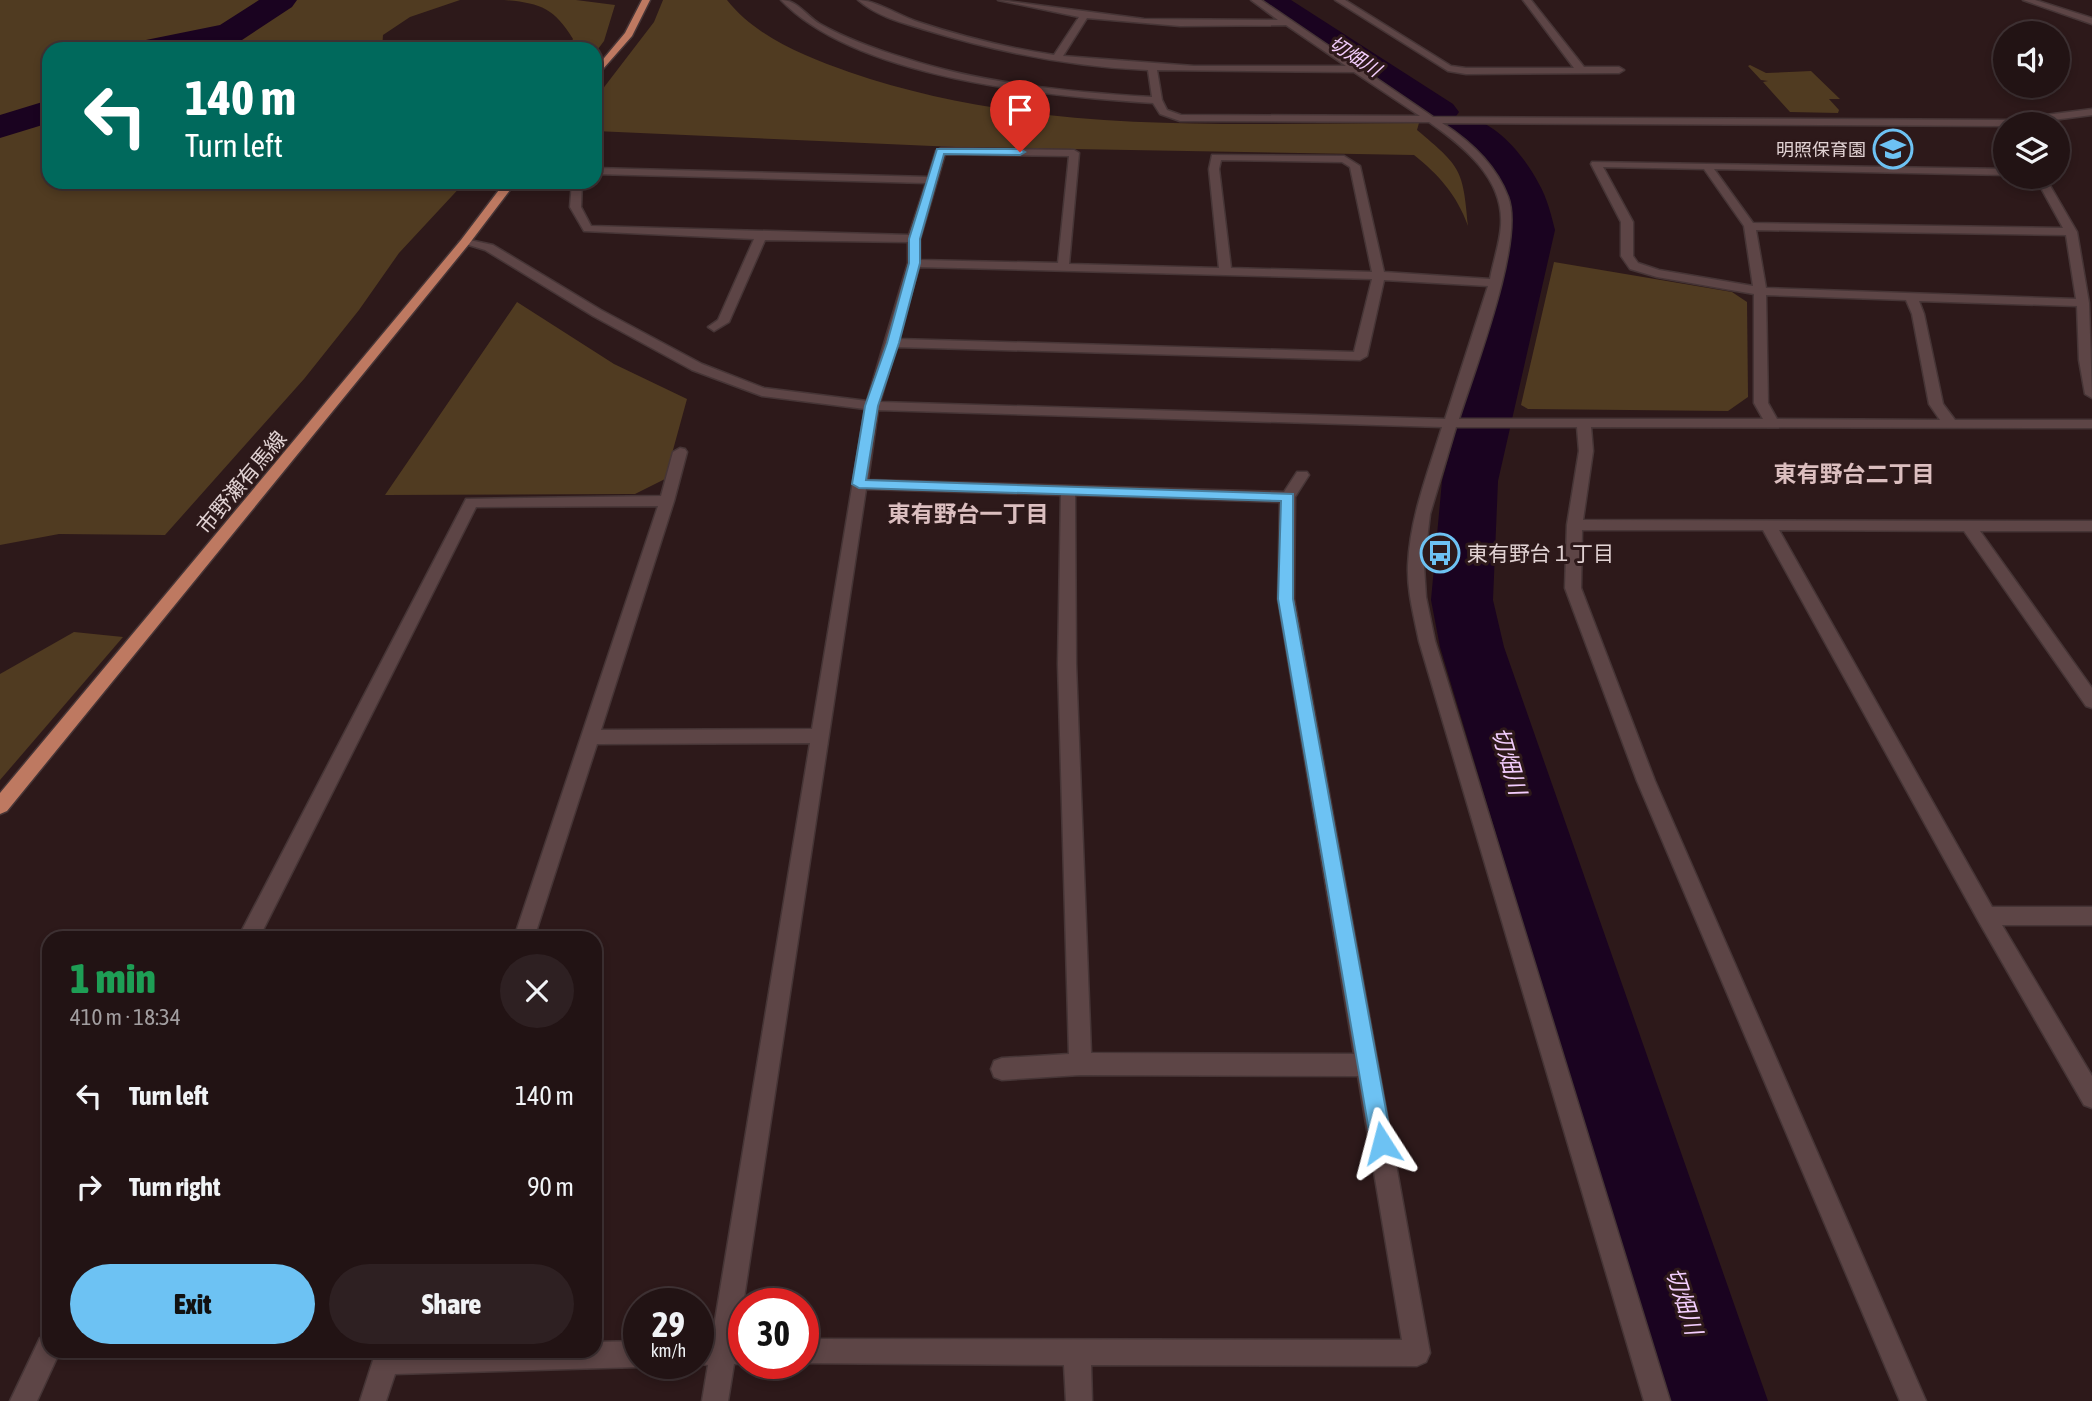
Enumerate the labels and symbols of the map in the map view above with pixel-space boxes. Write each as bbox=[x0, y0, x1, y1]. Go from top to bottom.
water label: 切畑川 bbox=[1325, 31, 1387, 82]
pin bbox=[990, 80, 1050, 152]
school or university icon: 明照保育園 bbox=[1872, 128, 1914, 170]
place label: 明照保育園 bbox=[1776, 139, 1866, 160]
street label: 市野瀬有馬線 bbox=[191, 426, 291, 538]
district label: 東有野台二丁目 bbox=[1774, 461, 1935, 487]
district label: 東有野台一丁目 bbox=[888, 501, 1049, 527]
bus stop icon: 東有野台１丁目 bbox=[1419, 532, 1461, 574]
place label: 東有野台１丁目 bbox=[1467, 541, 1614, 565]
water label: 切畑川 bbox=[1487, 724, 1532, 801]
position arrow bbox=[1345, 1106, 1419, 1180]
water label: 切畑川 bbox=[1661, 1264, 1708, 1341]
speed limit sign: 30 bbox=[728, 1288, 819, 1379]

